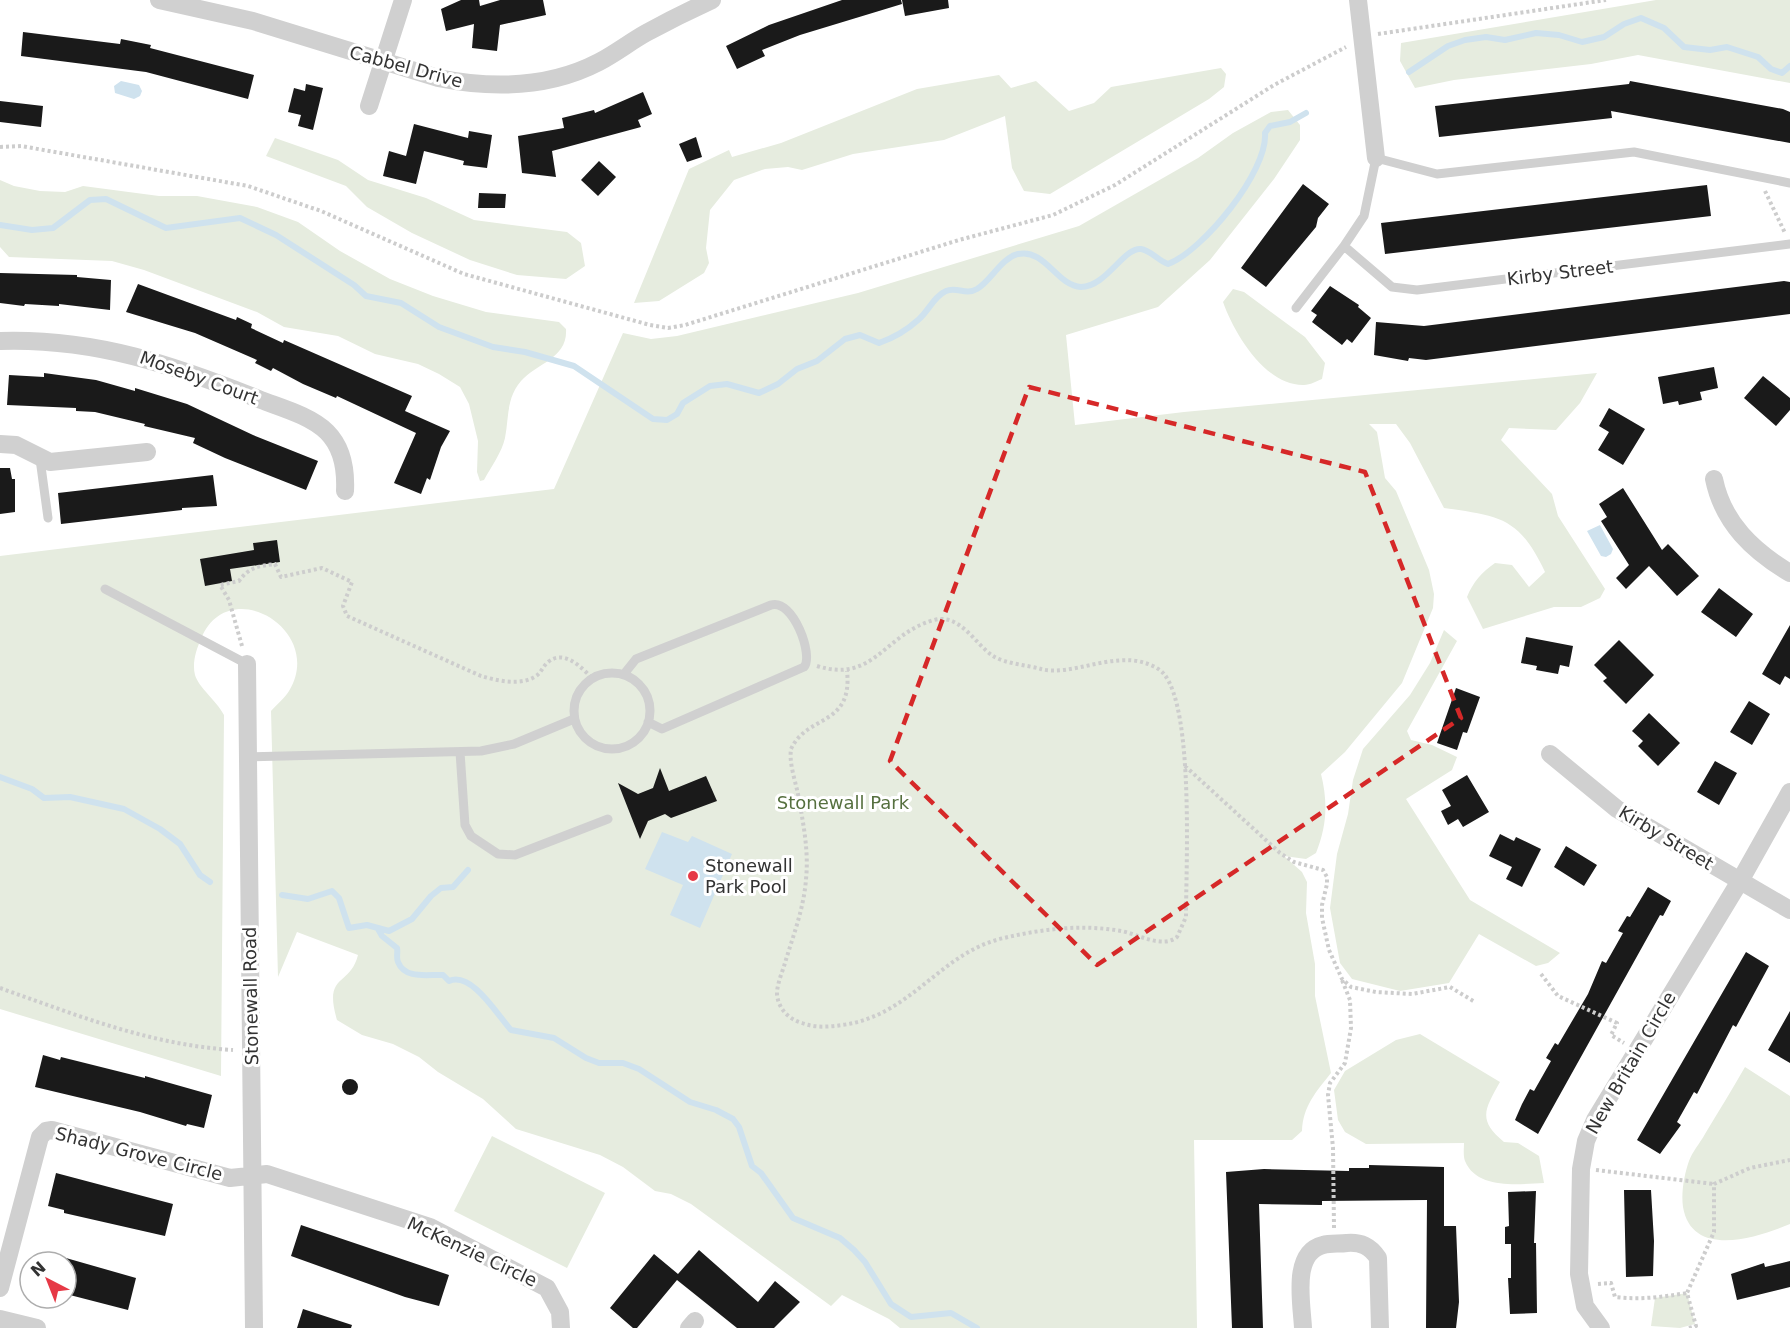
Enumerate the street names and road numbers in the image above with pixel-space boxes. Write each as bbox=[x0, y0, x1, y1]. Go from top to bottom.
street label: Cabbel Drive bbox=[347, 41, 465, 92]
street label: Kirby Street bbox=[1506, 256, 1614, 289]
street label: Moseby Court bbox=[137, 346, 261, 409]
street label: Kirby Street bbox=[1615, 801, 1717, 874]
street label: Stonewall Road bbox=[239, 927, 262, 1065]
street label: New Britain Circle bbox=[1581, 988, 1680, 1137]
street label: Shady Grove Circle bbox=[53, 1123, 225, 1184]
street label: McKenzie Circle bbox=[404, 1212, 540, 1291]

